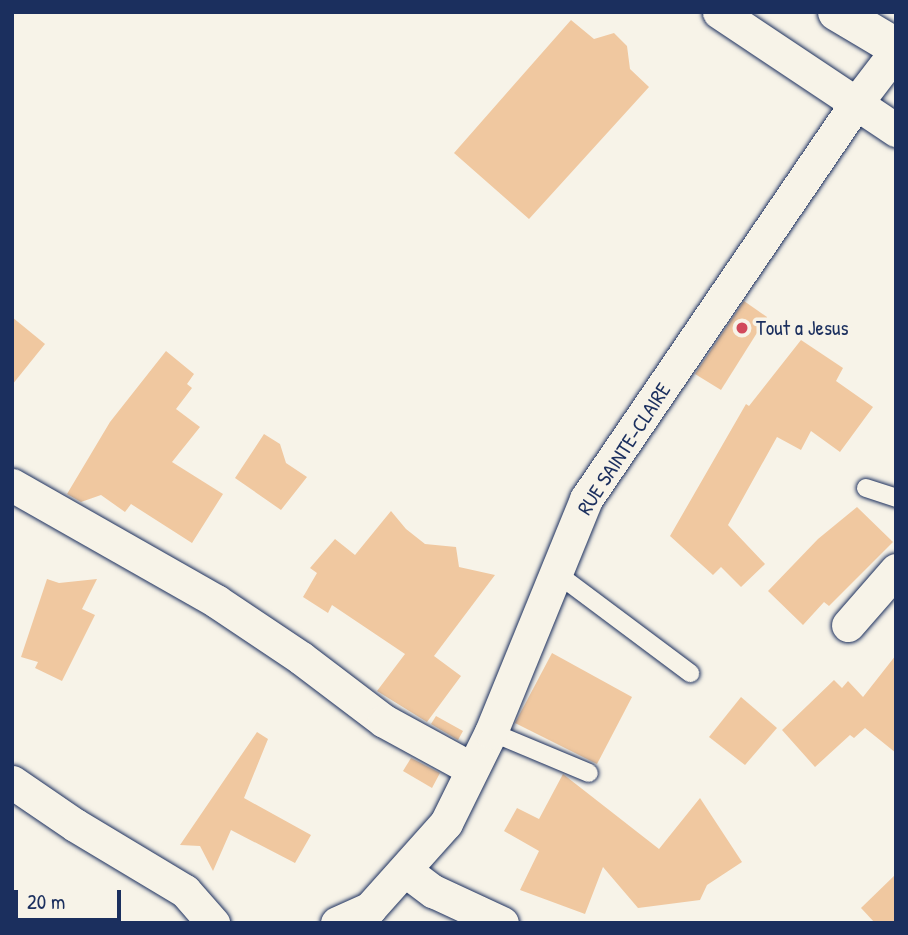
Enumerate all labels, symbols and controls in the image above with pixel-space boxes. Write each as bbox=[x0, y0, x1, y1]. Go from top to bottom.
place label: Tout a Jesus bbox=[756, 315, 849, 341]
marker: Tout a Jesus bbox=[734, 320, 750, 336]
street label: RUE SAINTE-CLAIRE bbox=[572, 378, 676, 520]
scale bar bbox=[18, 876, 124, 920]
text: 20 m bbox=[27, 887, 65, 916]

